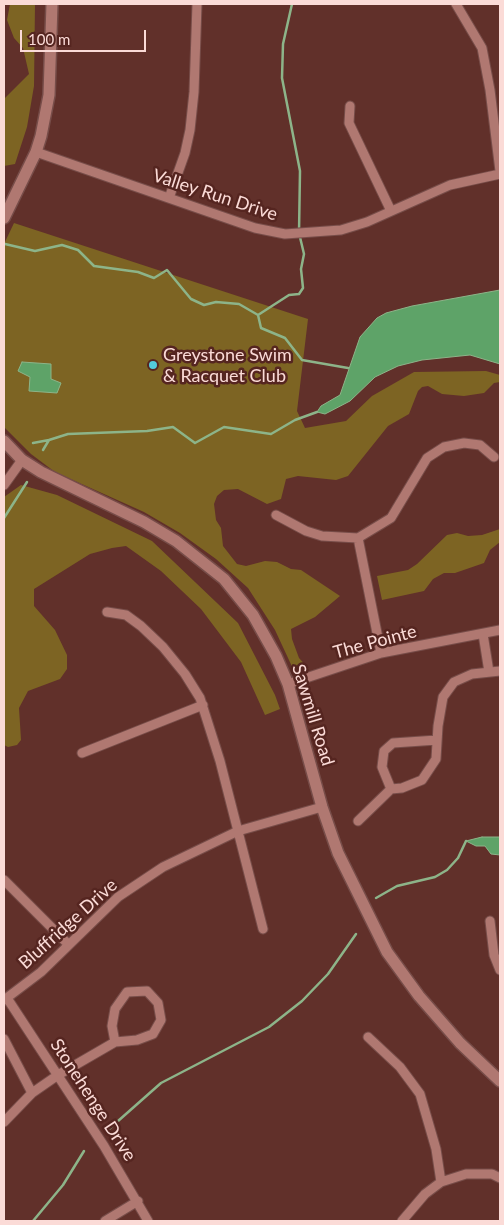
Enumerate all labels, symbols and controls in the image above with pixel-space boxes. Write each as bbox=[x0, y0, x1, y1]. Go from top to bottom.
scale bar bbox=[22, 20, 149, 52]
text: 100 m bbox=[28, 30, 70, 48]
street label: Valley Run Drive bbox=[150, 165, 280, 225]
place label: Greystone Swim & Racquet Club bbox=[163, 344, 292, 386]
marker: Greystone Swim & Racquet Club bbox=[147, 359, 159, 371]
street label: The Pointe bbox=[331, 621, 419, 663]
street label: Sawmill Road bbox=[287, 662, 339, 768]
street label: Bluffridge Drive bbox=[14, 874, 122, 974]
street label: Stonehenge Drive bbox=[45, 1035, 141, 1165]

